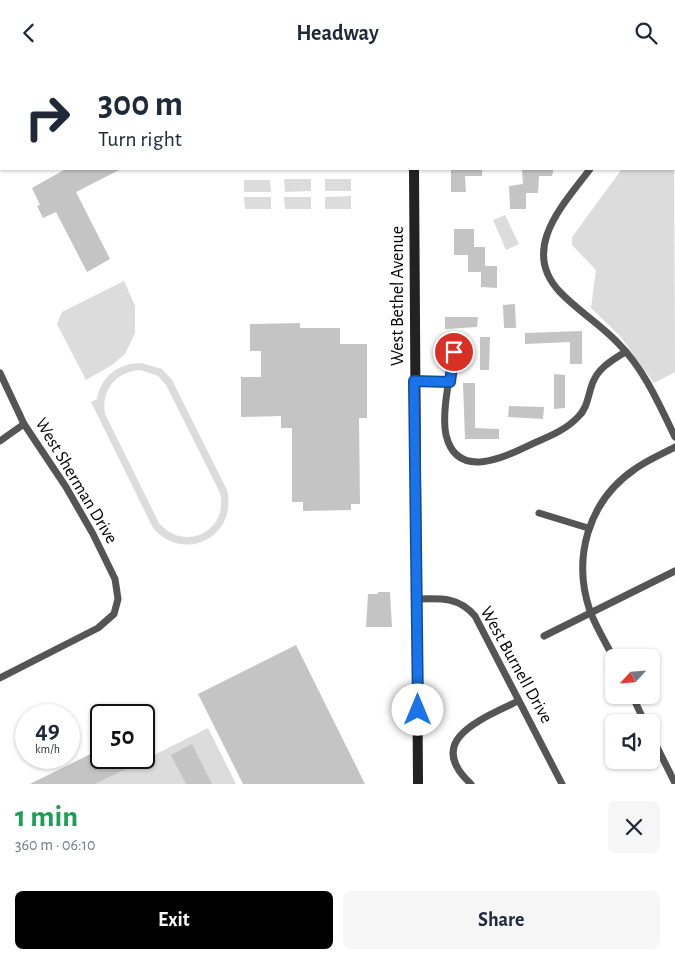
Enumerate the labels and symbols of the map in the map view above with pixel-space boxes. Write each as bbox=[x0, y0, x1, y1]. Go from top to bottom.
street label: West Bethel Avenue bbox=[389, 226, 407, 366]
pin bbox=[433, 331, 475, 373]
street label: West Sherman Drive bbox=[31, 415, 121, 547]
street label: West Burnell Drive bbox=[477, 604, 555, 726]
north arrow bbox=[605, 649, 660, 704]
position arrow bbox=[391, 683, 443, 735]
speed limit sign: 50 bbox=[90, 704, 155, 769]

